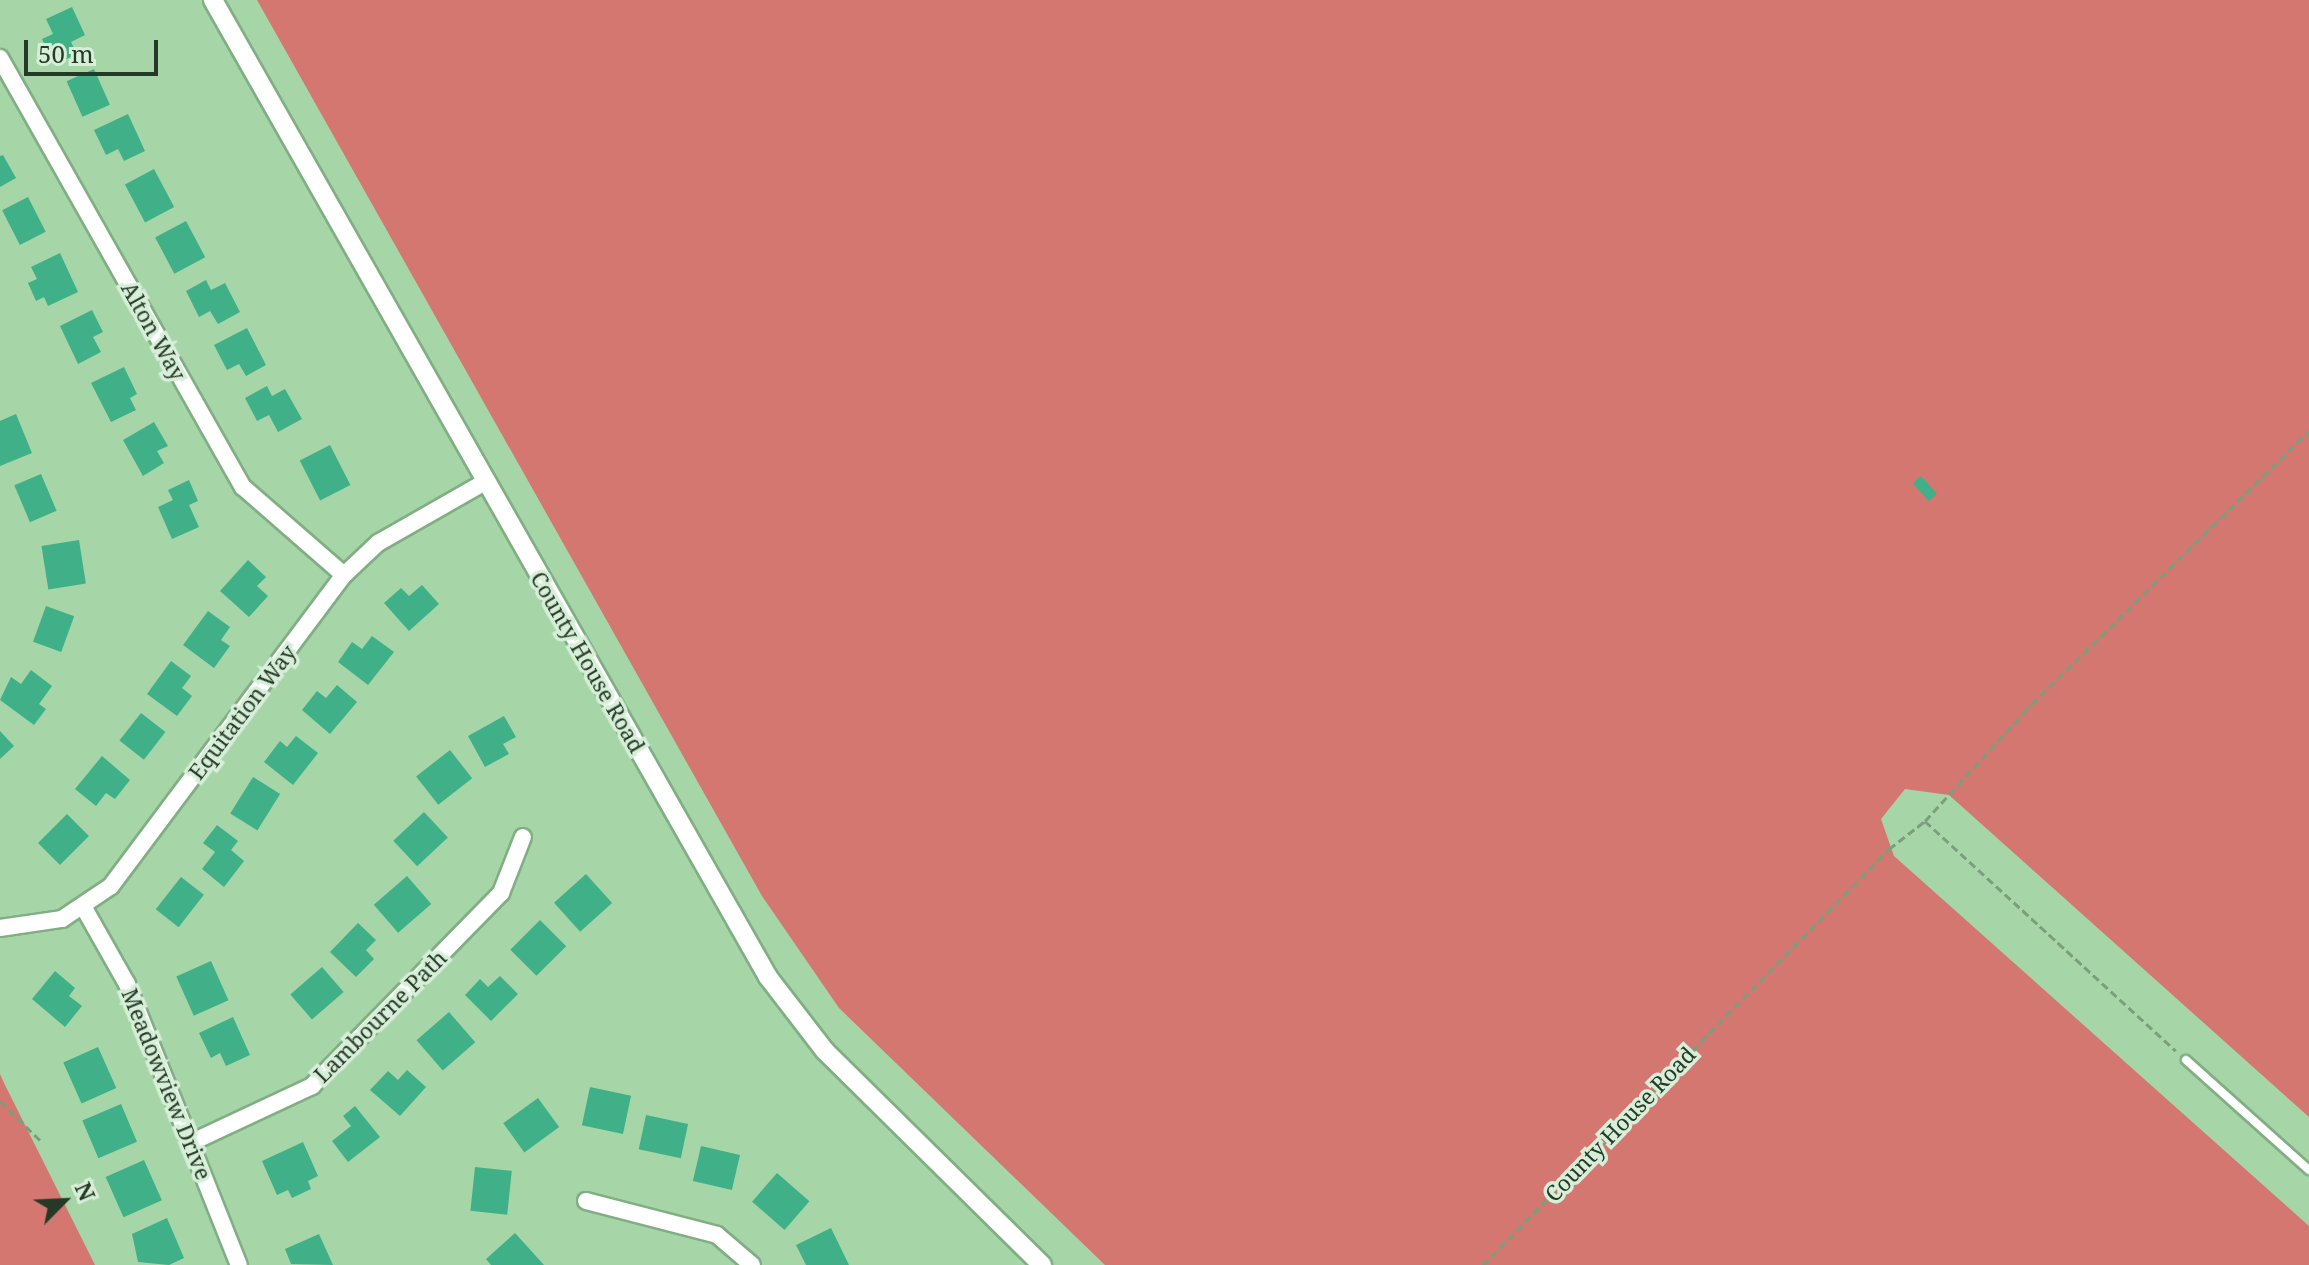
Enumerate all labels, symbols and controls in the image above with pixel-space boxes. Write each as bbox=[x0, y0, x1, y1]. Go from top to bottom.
scale bar bbox=[28, 24, 162, 74]
text: 50 m bbox=[38, 37, 94, 70]
street label: Alton Way bbox=[116, 277, 192, 385]
street label: County House Road bbox=[525, 567, 651, 757]
street label: Equitation Way bbox=[183, 640, 301, 784]
street label: Lambourne Path bbox=[308, 944, 452, 1088]
street label: Meadowview Drive bbox=[117, 984, 217, 1184]
street label: County House Road bbox=[1539, 1041, 1701, 1207]
north arrow bbox=[24, 1161, 104, 1241]
text: N bbox=[69, 1177, 103, 1205]

